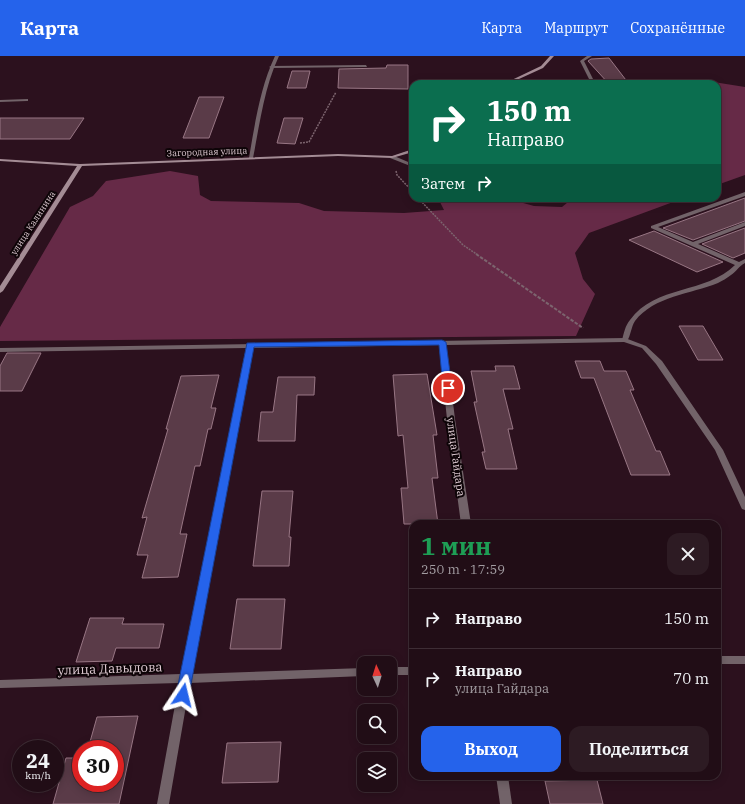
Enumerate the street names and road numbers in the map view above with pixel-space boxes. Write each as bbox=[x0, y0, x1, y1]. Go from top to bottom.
street label: Загородная улица bbox=[166, 145, 248, 158]
street label: улица Калинина bbox=[8, 189, 57, 257]
street label: улица Гайдара bbox=[444, 417, 468, 497]
street label: улица Давыдова bbox=[57, 658, 163, 679]

